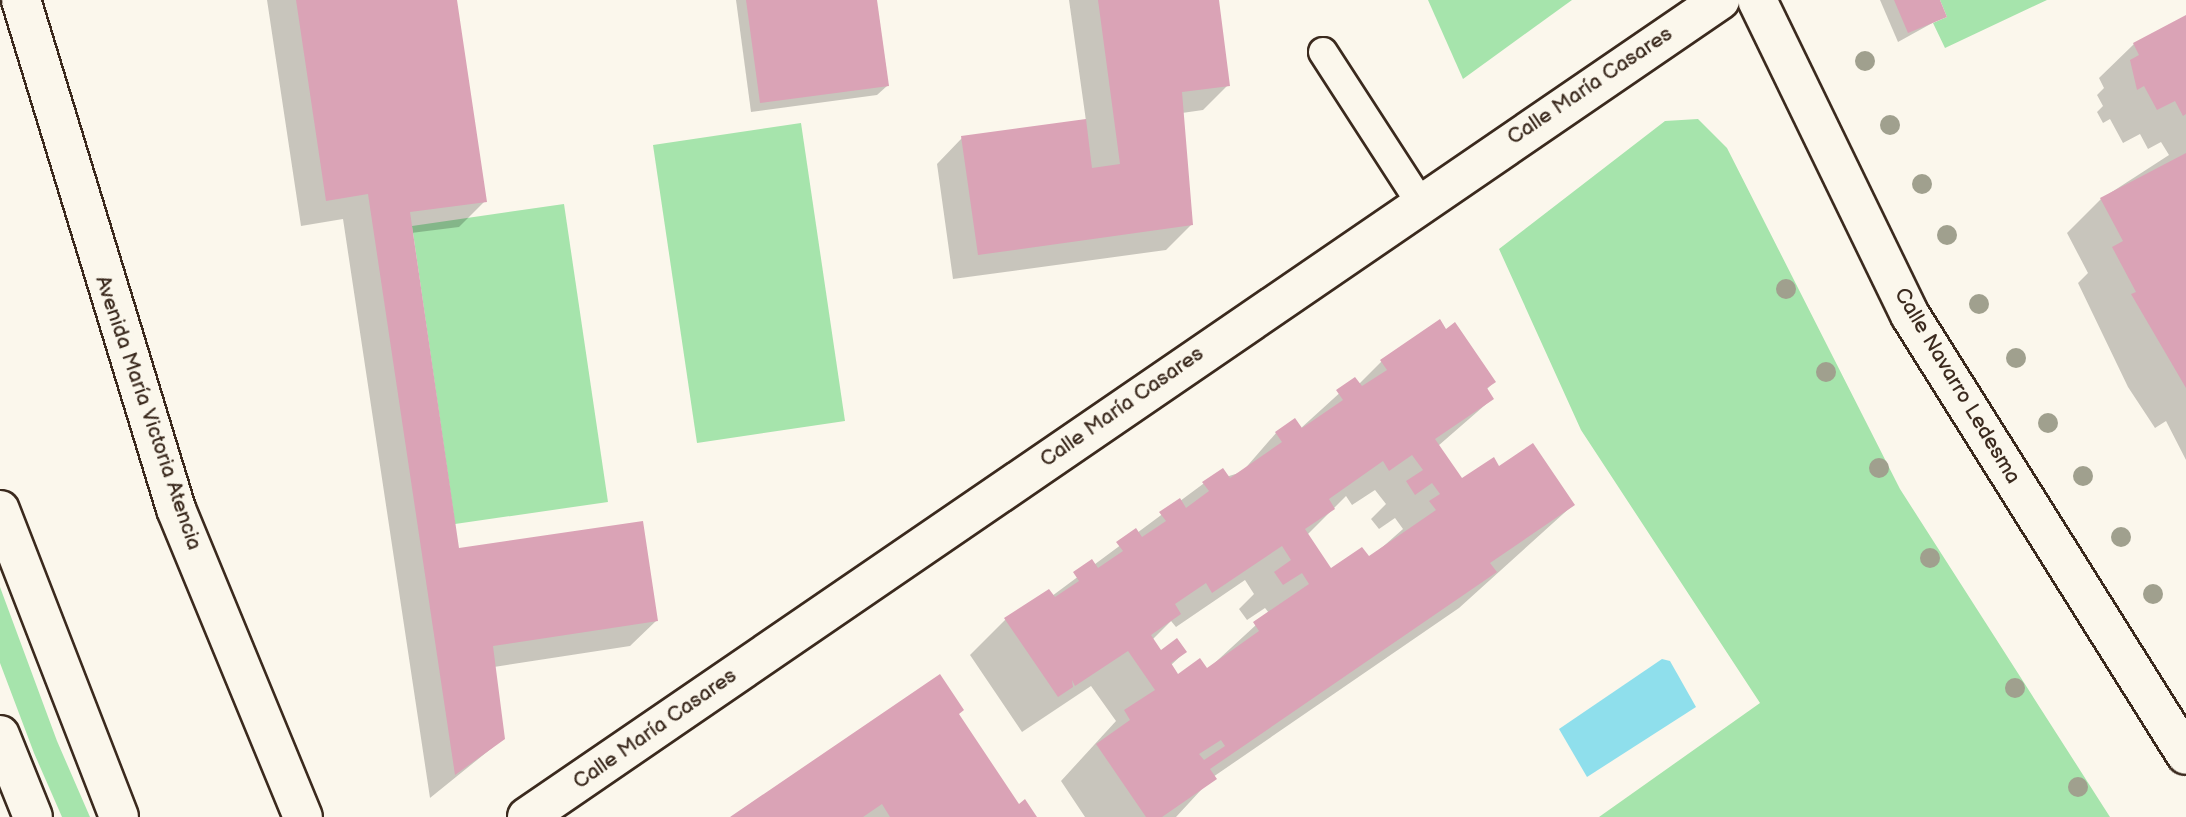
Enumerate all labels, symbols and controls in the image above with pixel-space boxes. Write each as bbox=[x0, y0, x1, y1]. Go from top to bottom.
street label: Calle María Casares bbox=[1503, 21, 1677, 151]
street label: Avenida María Victoria Atencia bbox=[89, 272, 207, 554]
street label: Calle Navarro Ledesma bbox=[1889, 284, 2025, 488]
street label: Calle María Casares bbox=[1036, 341, 1208, 473]
street label: Calle María Casares bbox=[569, 663, 741, 795]

